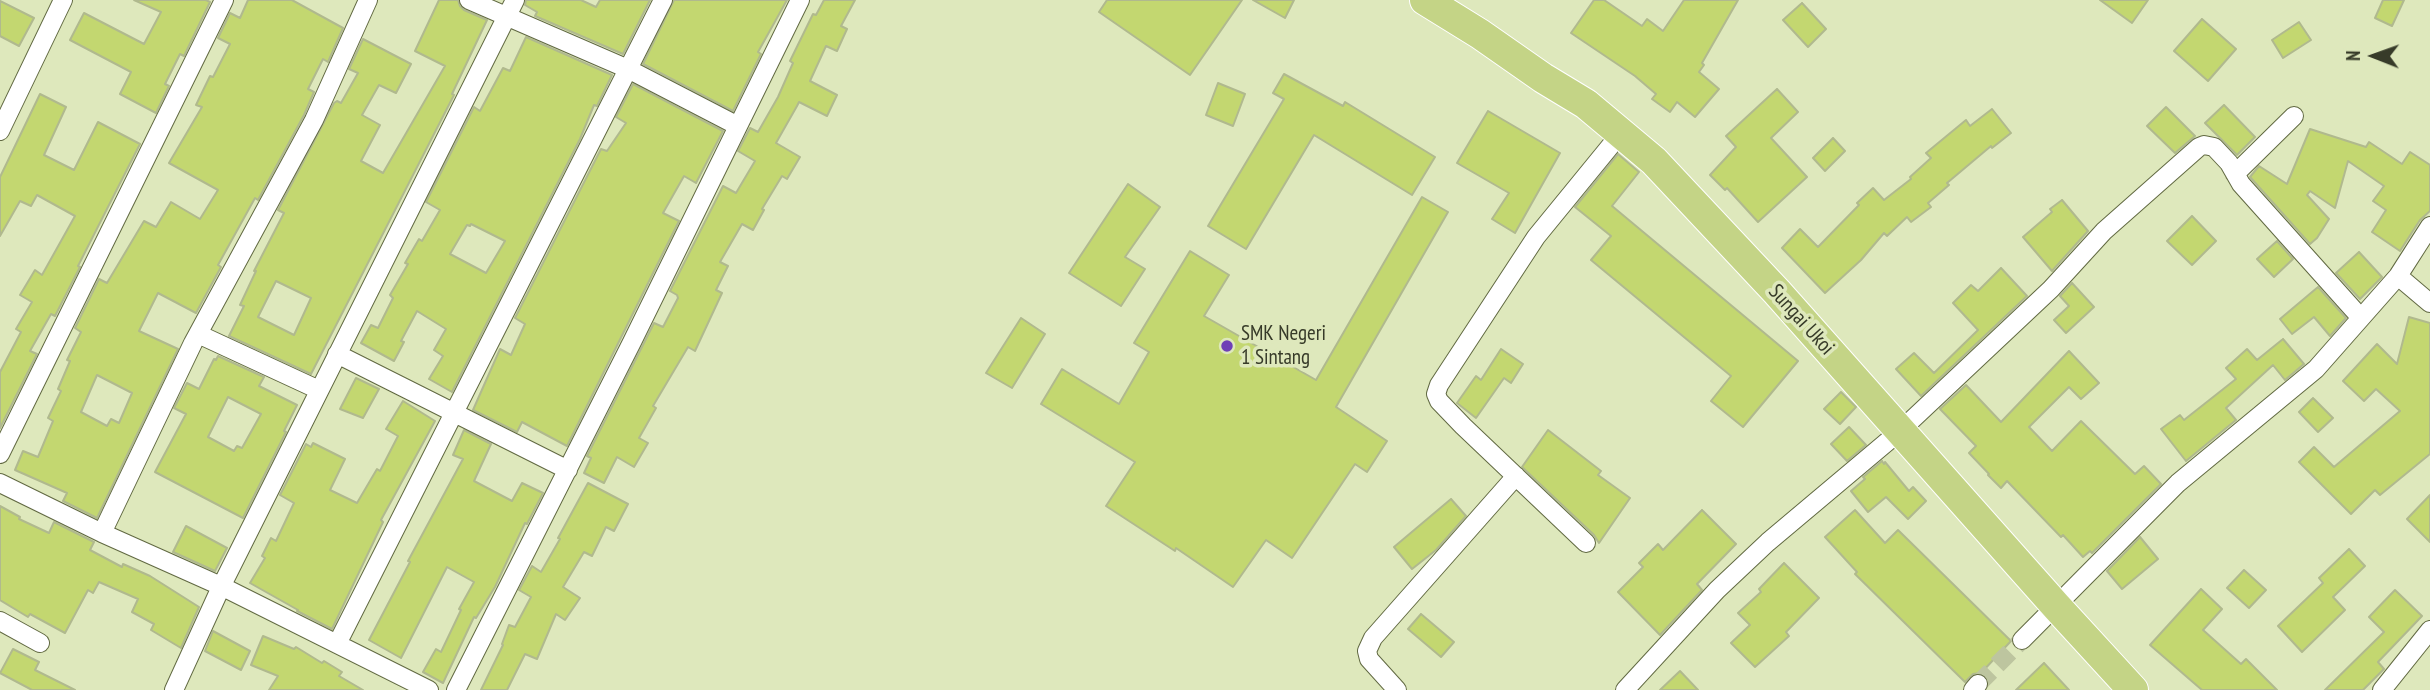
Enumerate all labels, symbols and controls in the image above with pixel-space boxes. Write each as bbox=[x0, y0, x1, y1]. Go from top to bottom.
north arrow bbox=[2339, 21, 2409, 91]
text: N bbox=[2341, 50, 2365, 61]
street label: Sungai Ukoi bbox=[1763, 279, 1839, 361]
place label: SMK Negeri 1 Sintang bbox=[1241, 321, 1326, 371]
marker: SMK Negeri 1 Sintang bbox=[1219, 338, 1235, 354]

